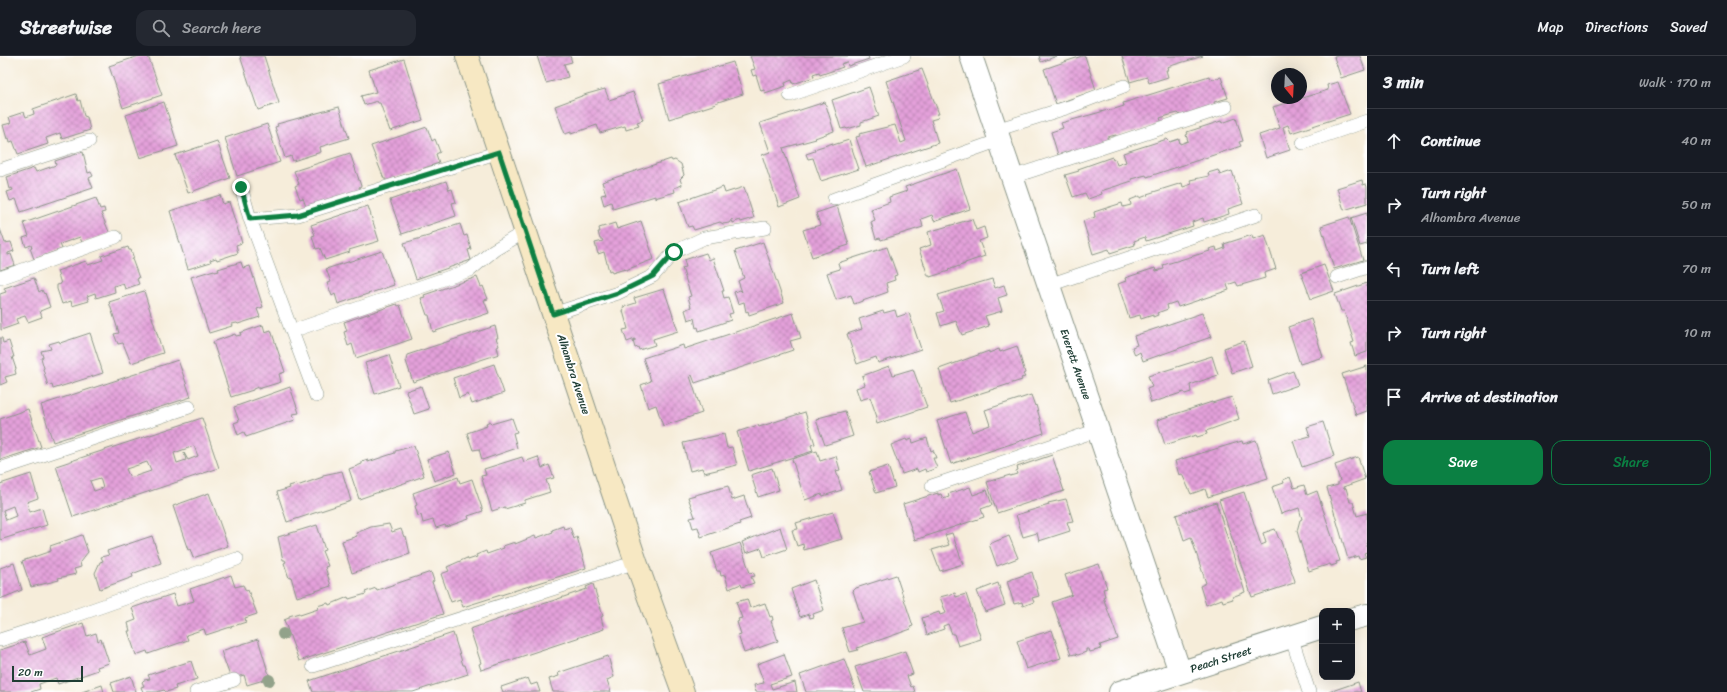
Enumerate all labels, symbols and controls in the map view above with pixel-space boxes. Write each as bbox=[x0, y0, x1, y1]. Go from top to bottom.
search box bbox=[136, 10, 416, 46]
text: Streetwise bbox=[20, 11, 112, 44]
text: Search here bbox=[182, 15, 261, 41]
text: Map bbox=[1537, 15, 1563, 40]
text: Directions bbox=[1585, 15, 1648, 40]
text: Saved bbox=[1670, 15, 1707, 40]
icon: search bbox=[150, 17, 172, 39]
text: 3 min bbox=[1383, 67, 1424, 97]
north arrow bbox=[1271, 68, 1307, 104]
text: Walk · 170 m bbox=[1639, 71, 1711, 94]
text: Continue bbox=[1421, 128, 1481, 154]
text: 40 m bbox=[1681, 129, 1711, 152]
icon: ahead bbox=[1383, 130, 1405, 152]
route end bbox=[232, 178, 250, 196]
text: Turn right bbox=[1421, 180, 1486, 206]
text: 50 m bbox=[1681, 193, 1711, 216]
icon: right bbox=[1383, 194, 1405, 216]
text: Alhambra Avenue bbox=[1421, 206, 1520, 229]
route start bbox=[665, 243, 683, 261]
text: Turn left bbox=[1421, 256, 1479, 282]
text: 70 m bbox=[1682, 257, 1711, 280]
icon: left bbox=[1383, 258, 1405, 280]
text: Turn right bbox=[1421, 320, 1486, 346]
text: 10 m bbox=[1684, 321, 1711, 344]
icon: right bbox=[1383, 322, 1405, 344]
street label: Everett Avenue bbox=[1054, 326, 1097, 403]
street label: Alhambra Avenue bbox=[551, 330, 596, 417]
text: Arrive at destination bbox=[1421, 384, 1558, 410]
icon: arrive bbox=[1383, 386, 1405, 408]
button: Save bbox=[1383, 440, 1543, 485]
button: Share bbox=[1551, 440, 1711, 485]
map controls bbox=[1319, 608, 1355, 680]
button: + bbox=[1319, 608, 1355, 644]
street label: Peach Street bbox=[1188, 641, 1255, 678]
button: − bbox=[1319, 644, 1355, 680]
text: 20 m bbox=[18, 663, 43, 682]
scale bar bbox=[12, 664, 83, 683]

